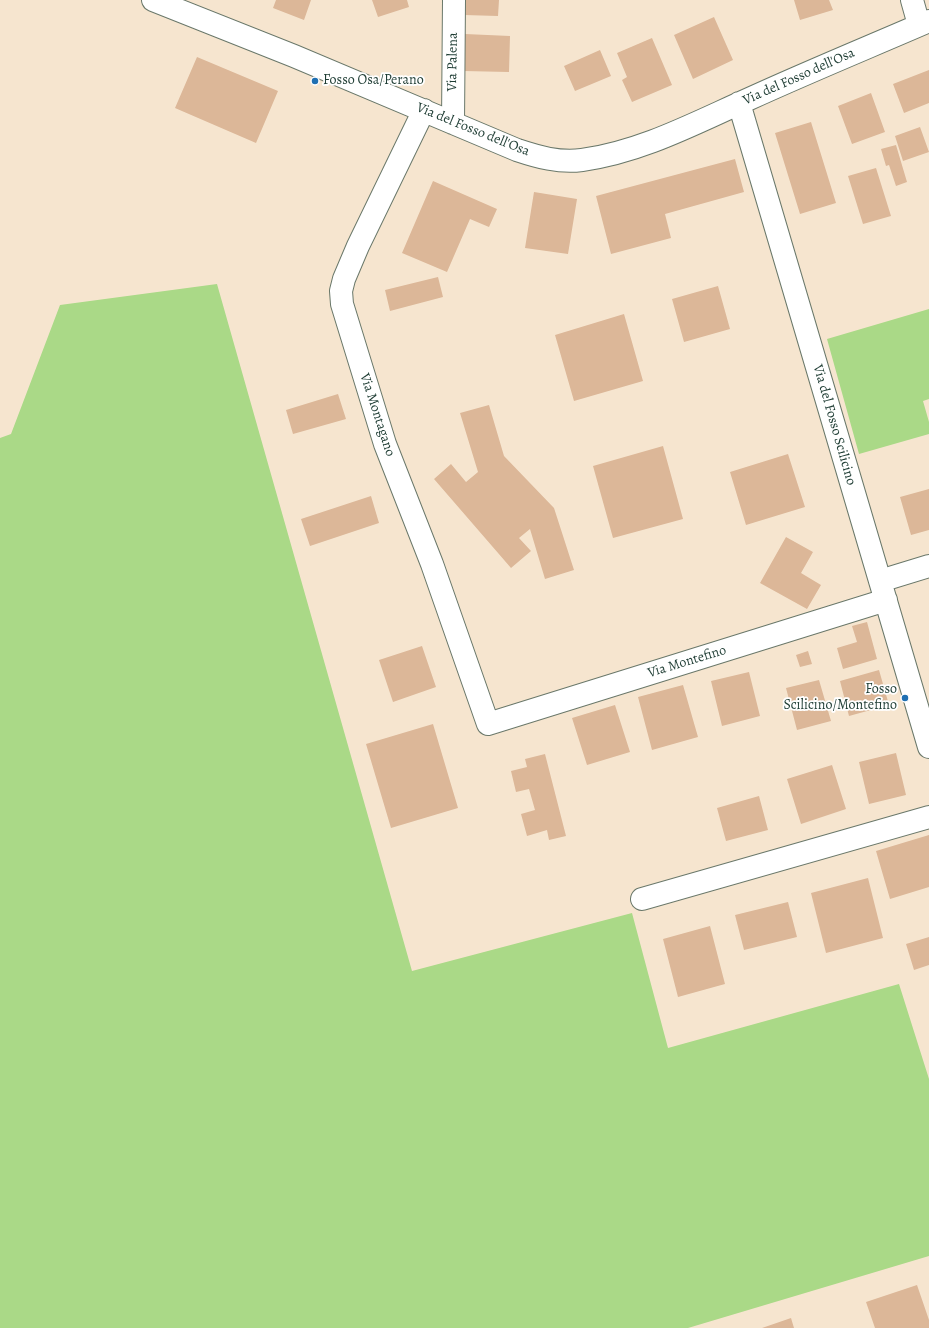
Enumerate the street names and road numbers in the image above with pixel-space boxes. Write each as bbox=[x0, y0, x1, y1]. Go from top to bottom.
street label: Via Palena bbox=[444, 32, 462, 92]
street label: Via del Fosso dell'Osa bbox=[740, 45, 858, 109]
street label: Via del Fosso dell'Osa bbox=[414, 100, 532, 160]
street label: Via del Fosso Scilicino bbox=[809, 363, 859, 487]
street label: Via Montagano bbox=[356, 371, 398, 459]
street label: Via Montefino bbox=[646, 642, 728, 682]

